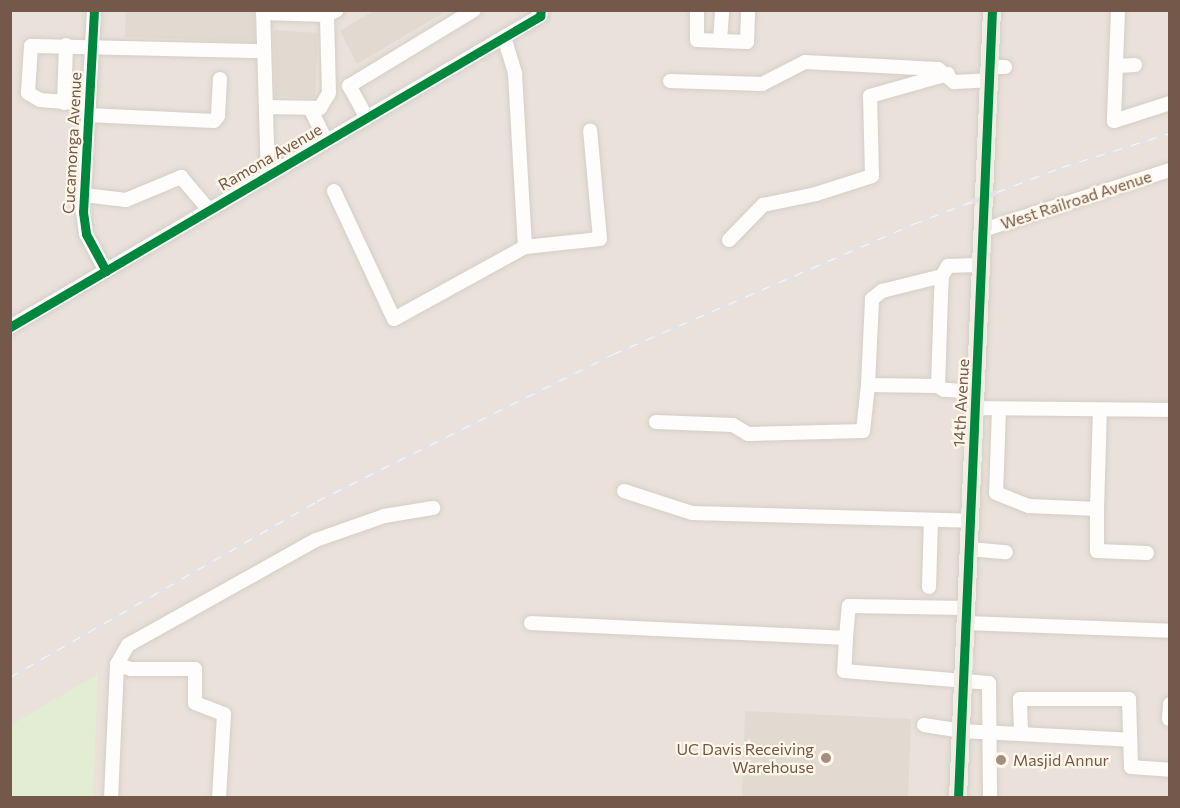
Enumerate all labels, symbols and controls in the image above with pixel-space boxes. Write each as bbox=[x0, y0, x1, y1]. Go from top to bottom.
street label: Cucamonga Avenue bbox=[59, 72, 85, 214]
street label: Ramona Avenue bbox=[215, 120, 325, 194]
street label: West Railroad Avenue bbox=[998, 167, 1154, 233]
street label: 14th Avenue bbox=[949, 358, 973, 448]
place label: UC Davis Receiving Warehouse bbox=[676, 739, 814, 777]
place label: Masjid Annur bbox=[1013, 750, 1109, 770]
marker: UC Davis Receiving Warehouse bbox=[819, 751, 833, 765]
marker: Masjid Annur bbox=[994, 753, 1008, 767]

